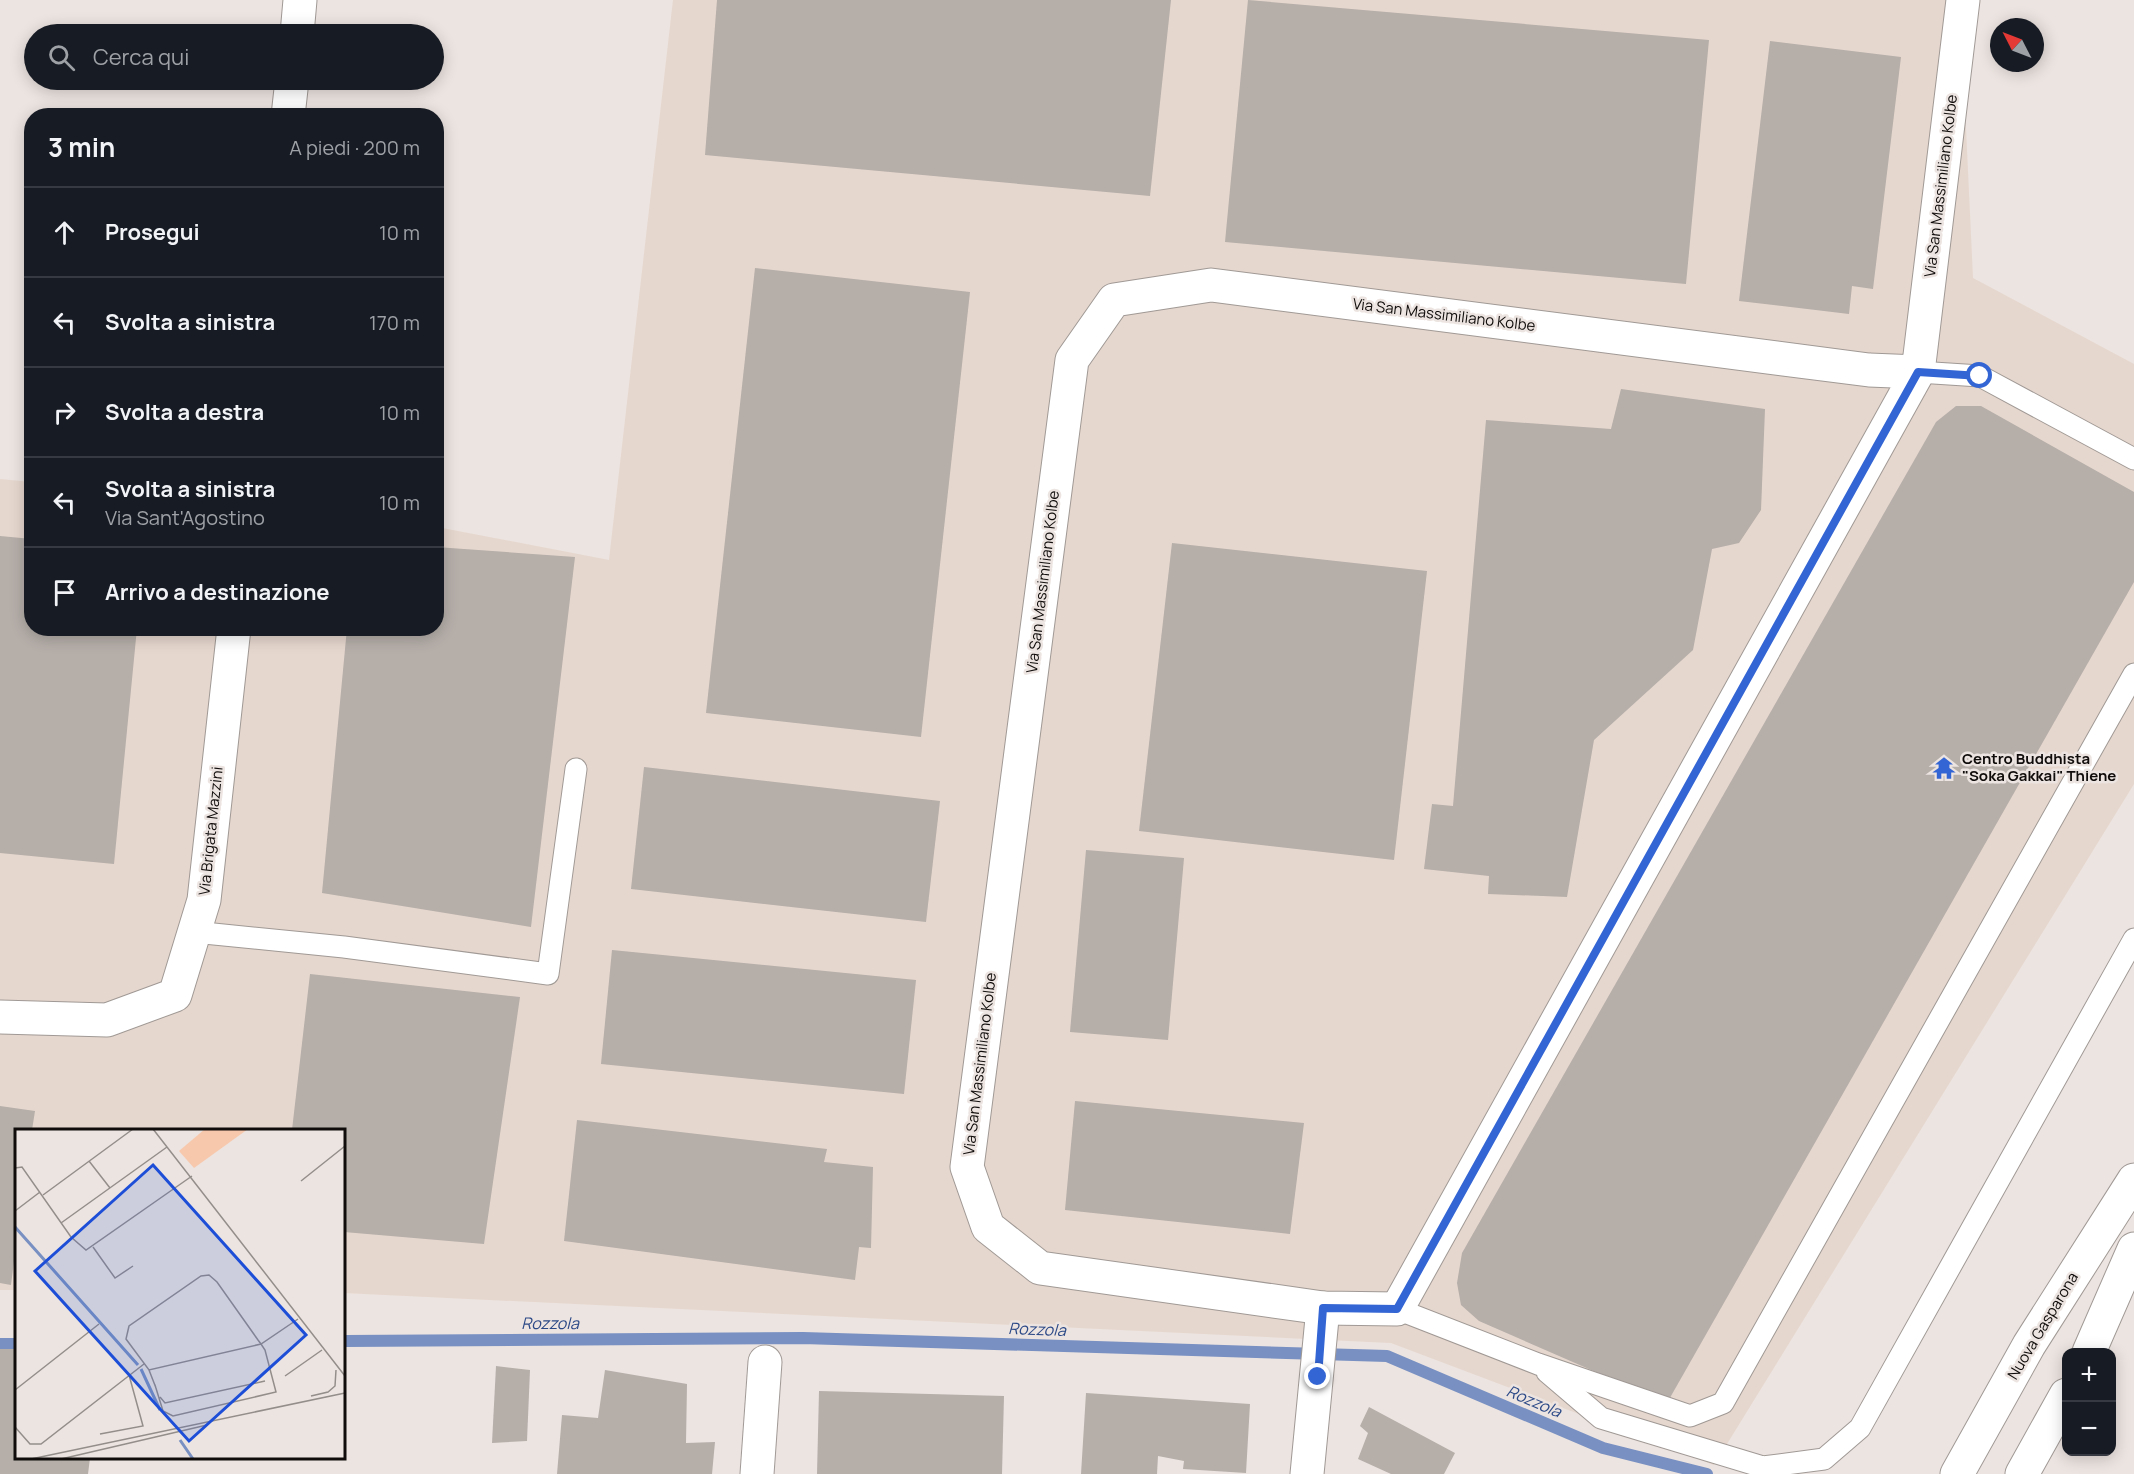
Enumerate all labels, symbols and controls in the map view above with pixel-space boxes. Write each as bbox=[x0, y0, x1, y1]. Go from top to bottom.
north arrow bbox=[1990, 18, 2044, 72]
search box bbox=[24, 24, 444, 90]
icon: search bbox=[45, 41, 78, 74]
text: Cerca qui bbox=[93, 42, 189, 72]
street label: Via San Massimiliano Kolbe bbox=[1919, 93, 1962, 278]
text: 3 min bbox=[48, 129, 115, 165]
text: A piedi · 200 m bbox=[289, 134, 420, 161]
icon: ahead bbox=[48, 216, 81, 249]
text: Prosegui bbox=[105, 217, 200, 247]
text: 10 m bbox=[379, 219, 420, 246]
street label: Via San Massimiliano Kolbe bbox=[1352, 293, 1537, 336]
icon: left bbox=[48, 306, 81, 339]
text: Svolta a sinistra bbox=[105, 307, 275, 337]
text: 170 m bbox=[369, 309, 420, 336]
route start bbox=[1966, 362, 1992, 388]
icon: right bbox=[48, 396, 81, 429]
text: Svolta a destra bbox=[105, 397, 264, 427]
text: 10 m bbox=[379, 399, 420, 426]
text: Svolta a sinistra bbox=[105, 474, 275, 504]
icon: left bbox=[48, 486, 81, 519]
text: 10 m bbox=[379, 489, 420, 516]
street label: Via San Massimiliano Kolbe bbox=[1021, 489, 1064, 674]
text: Via Sant'Agostino bbox=[105, 504, 265, 531]
icon: arrive bbox=[48, 576, 81, 609]
text: Arrivo a destinazione bbox=[105, 577, 329, 607]
place label: Centro Buddhista "Soka Gakkai" Thiene bbox=[1962, 748, 2116, 786]
temple icon: Centro Buddhista "Soka Gakkai" Thiene bbox=[1931, 755, 1957, 781]
street label: Via Brigata Mazzini bbox=[193, 766, 228, 896]
street label: Via San Massimiliano Kolbe bbox=[958, 971, 1001, 1156]
inset map bbox=[15, 1129, 345, 1459]
street label: Nuova Gasparona bbox=[2002, 1268, 2083, 1383]
water label: Rozzola bbox=[521, 1312, 580, 1334]
water label: Rozzola bbox=[1008, 1317, 1067, 1341]
map controls bbox=[2062, 1348, 2116, 1456]
button: + bbox=[2062, 1348, 2116, 1402]
route end bbox=[1304, 1363, 1330, 1389]
water label: Rozzola bbox=[1503, 1380, 1566, 1423]
button: − bbox=[2062, 1402, 2116, 1456]

